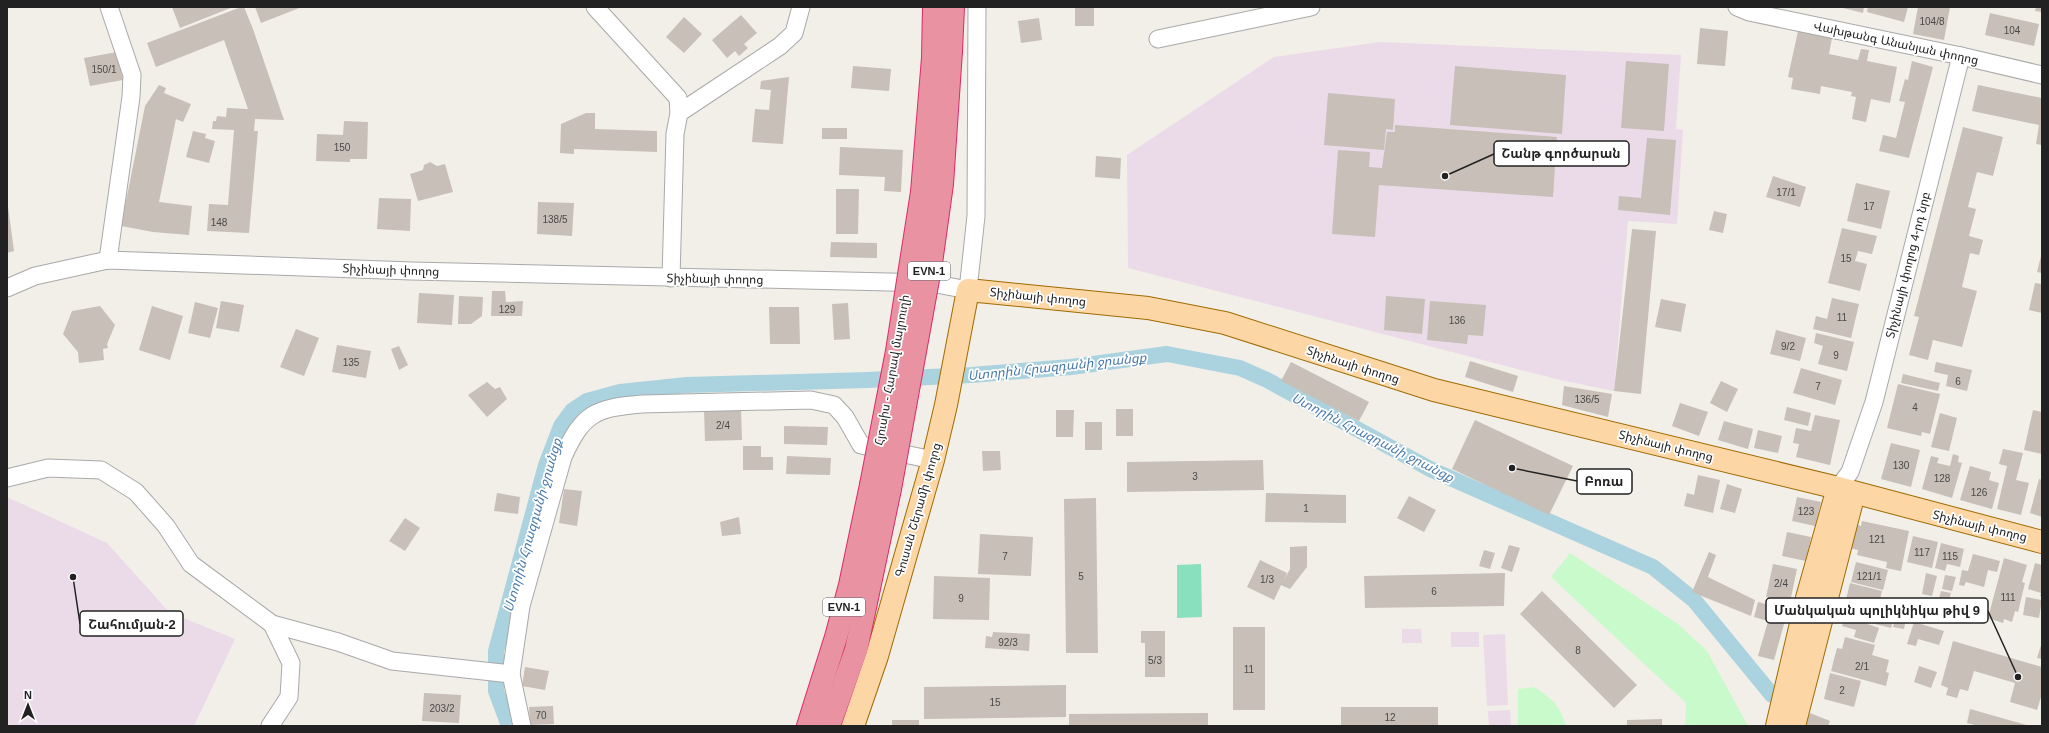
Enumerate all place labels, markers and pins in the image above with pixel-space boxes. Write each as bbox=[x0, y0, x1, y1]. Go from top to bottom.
callout: Շանթ գործարան bbox=[1494, 141, 1629, 166]
callout: Բոռա bbox=[1577, 469, 1632, 494]
callout: Մանկական պոլիկնիկա թիվ 9 bbox=[1766, 598, 1988, 623]
callout: Շահումյան-2 bbox=[80, 611, 183, 636]

